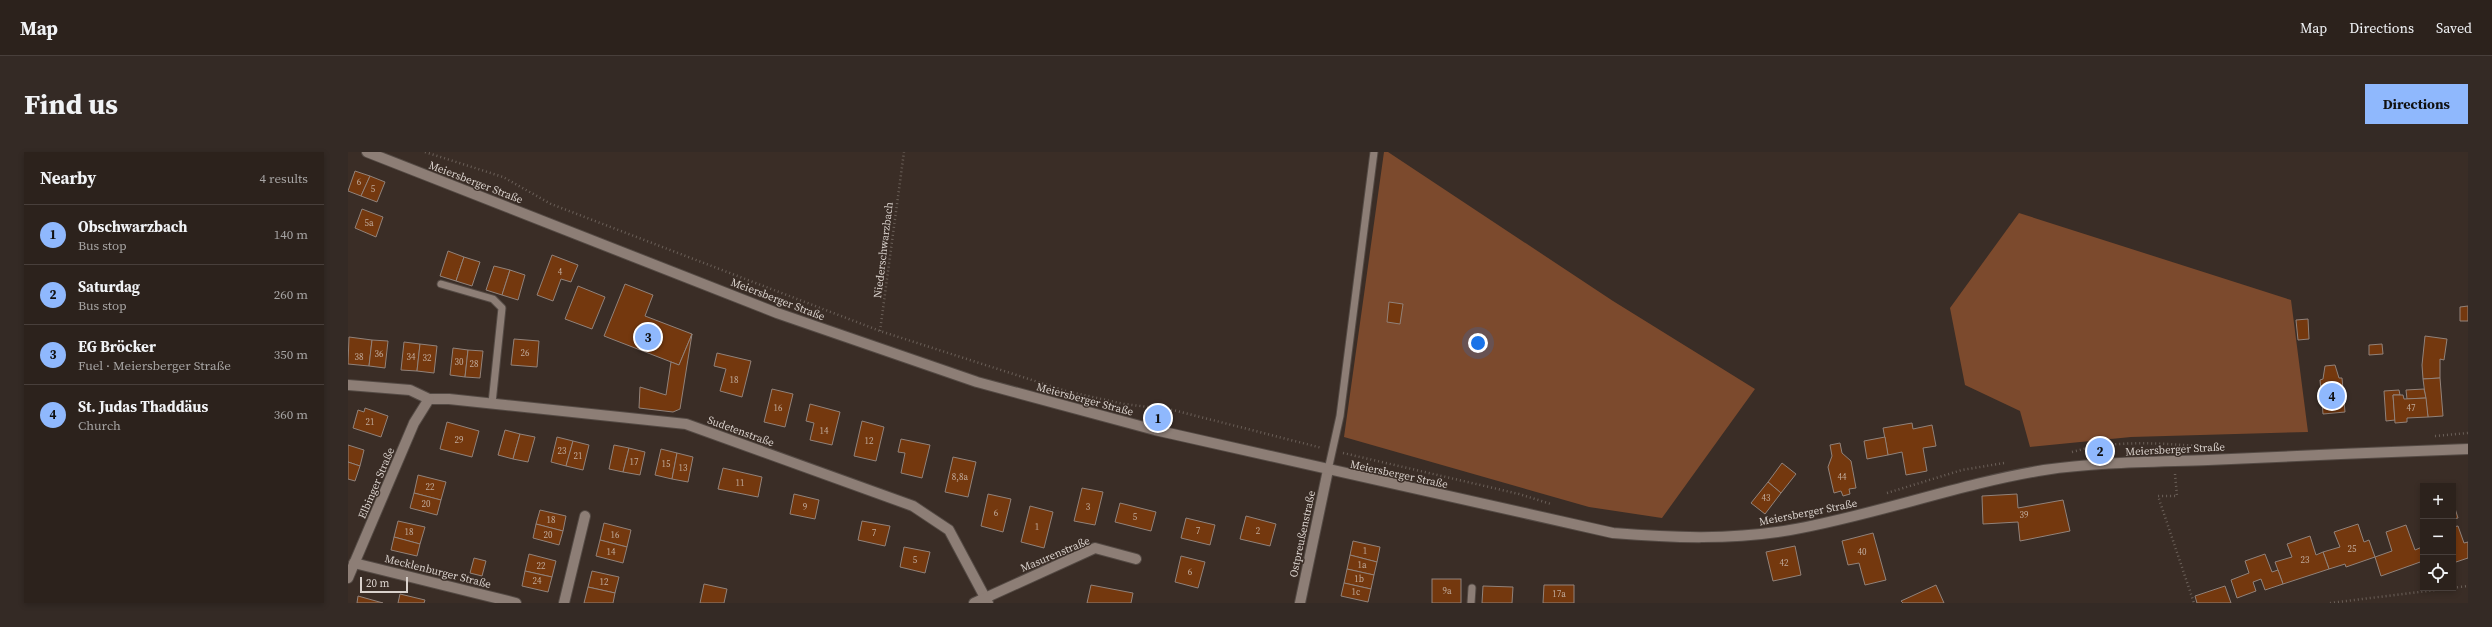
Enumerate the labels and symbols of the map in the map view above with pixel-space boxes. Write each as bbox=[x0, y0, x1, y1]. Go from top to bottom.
street label: Meiersberger Straße bbox=[427, 158, 525, 207]
house number: 6 bbox=[357, 176, 362, 188]
house number: 5 bbox=[371, 183, 376, 195]
street label: Niederschwarzbach bbox=[870, 201, 897, 299]
house number: 5a bbox=[364, 217, 374, 229]
house number: 4 bbox=[558, 266, 563, 278]
street label: Meiersberger Straße bbox=[729, 275, 827, 324]
pin: 3 bbox=[635, 322, 661, 352]
your location bbox=[1468, 333, 1488, 353]
house number: 26 bbox=[520, 347, 530, 359]
house number: 36 bbox=[374, 348, 384, 360]
house number: 38 bbox=[354, 351, 364, 363]
house number: 34 bbox=[406, 351, 416, 363]
house number: 32 bbox=[422, 352, 432, 364]
house number: 30 bbox=[454, 356, 464, 368]
house number: 28 bbox=[469, 358, 479, 370]
house number: 18 bbox=[729, 374, 739, 386]
street label: Meiersberger Straße bbox=[1035, 379, 1135, 420]
pin: 4 bbox=[2319, 381, 2345, 411]
house number: 16 bbox=[773, 402, 783, 414]
house number: 47 bbox=[2406, 402, 2416, 414]
pin: 1 bbox=[1145, 403, 1171, 433]
street label: Sudetenstraße bbox=[705, 412, 777, 451]
house number: 21 bbox=[365, 416, 375, 428]
house number: 14 bbox=[819, 425, 829, 437]
house number: 29 bbox=[454, 434, 464, 446]
house number: 12 bbox=[864, 435, 874, 447]
pin: 2 bbox=[2087, 436, 2113, 466]
street label: Meiersberger Straße bbox=[2125, 439, 2226, 460]
street label: Elbinger Straße bbox=[355, 445, 398, 521]
house number: 23 bbox=[557, 445, 567, 457]
house number: 21 bbox=[573, 450, 583, 462]
house number: 17 bbox=[629, 456, 639, 468]
street label: Meiersberger Straße bbox=[1349, 457, 1450, 492]
house number: 15 bbox=[661, 458, 671, 470]
house number: 13 bbox=[678, 462, 688, 474]
house number: 8,8a bbox=[952, 471, 969, 483]
house number: 44 bbox=[1837, 471, 1847, 483]
house number: 11 bbox=[735, 477, 745, 489]
house number: 22 bbox=[425, 481, 435, 493]
street label: Ostpreußenstraße bbox=[1286, 489, 1319, 579]
house number: 43 bbox=[1761, 492, 1771, 504]
street label: Meiersberger Straße bbox=[1758, 496, 1859, 529]
house number: 20 bbox=[421, 498, 431, 510]
house number: 9 bbox=[803, 501, 808, 513]
house number: 3 bbox=[1086, 501, 1091, 513]
house number: 6 bbox=[994, 507, 999, 519]
house number: 39 bbox=[2019, 509, 2029, 521]
house number: 5 bbox=[1133, 511, 1138, 523]
house number: 18 bbox=[546, 514, 556, 526]
house number: 1 bbox=[1035, 521, 1039, 533]
house number: 7 bbox=[1196, 525, 1201, 537]
house number: 2 bbox=[1256, 525, 1261, 537]
house number: 18 bbox=[404, 526, 414, 538]
house number: 7 bbox=[872, 527, 877, 539]
house number: 20 bbox=[543, 529, 553, 541]
house number: 16 bbox=[610, 529, 620, 541]
street label: Masurenstraße bbox=[1018, 533, 1092, 576]
house number: 25 bbox=[2347, 543, 2357, 555]
house number: 1 bbox=[1363, 545, 1367, 557]
house number: 14 bbox=[606, 546, 616, 558]
house number: 40 bbox=[1857, 546, 1867, 558]
street label: Mecklenburger Straße bbox=[383, 551, 493, 592]
house number: 5 bbox=[913, 554, 918, 566]
house number: 23 bbox=[2300, 554, 2310, 566]
house number: 42 bbox=[1779, 557, 1789, 569]
house number: 1a bbox=[1357, 559, 1367, 571]
house number: 22 bbox=[536, 560, 546, 572]
house number: 6 bbox=[1188, 566, 1193, 578]
house number: 1b bbox=[1354, 573, 1364, 585]
scale bar bbox=[360, 575, 408, 594]
house number: 24 bbox=[532, 575, 542, 587]
house number: 12 bbox=[599, 576, 609, 588]
house number: 9a bbox=[1442, 585, 1452, 597]
house number: 1c bbox=[1352, 586, 1361, 598]
house number: 17a bbox=[1552, 588, 1566, 600]

